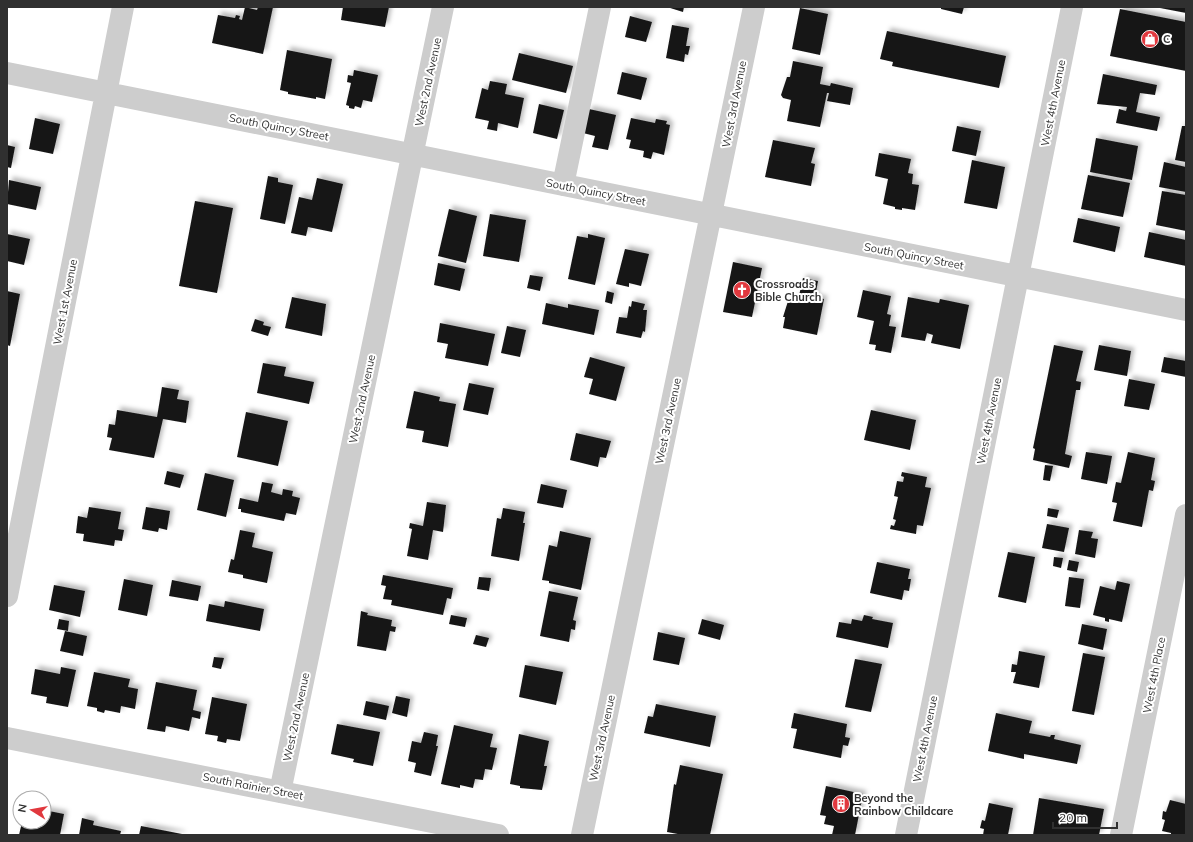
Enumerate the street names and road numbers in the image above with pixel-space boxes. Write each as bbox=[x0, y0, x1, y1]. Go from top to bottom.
street label: West 2nd Avenue bbox=[412, 36, 444, 128]
street label: West 3rd Avenue bbox=[719, 59, 749, 149]
street label: West 4th Avenue bbox=[1038, 59, 1068, 147]
street label: South Quincy Street bbox=[228, 110, 330, 144]
street label: South Quincy Street bbox=[545, 175, 647, 209]
street label: South Quincy Street bbox=[863, 239, 965, 273]
street label: West 1st Avenue bbox=[50, 258, 80, 346]
street label: West 2nd Avenue bbox=[346, 353, 378, 445]
street label: West 3rd Avenue bbox=[652, 376, 684, 466]
street label: West 4th Avenue bbox=[974, 377, 1004, 465]
street label: West 4th Place bbox=[1140, 636, 1168, 714]
street label: West 2nd Avenue bbox=[280, 671, 312, 763]
street label: West 3rd Avenue bbox=[586, 693, 618, 783]
street label: West 4th Avenue bbox=[910, 695, 940, 783]
street label: South Rainier Street bbox=[202, 769, 304, 803]

